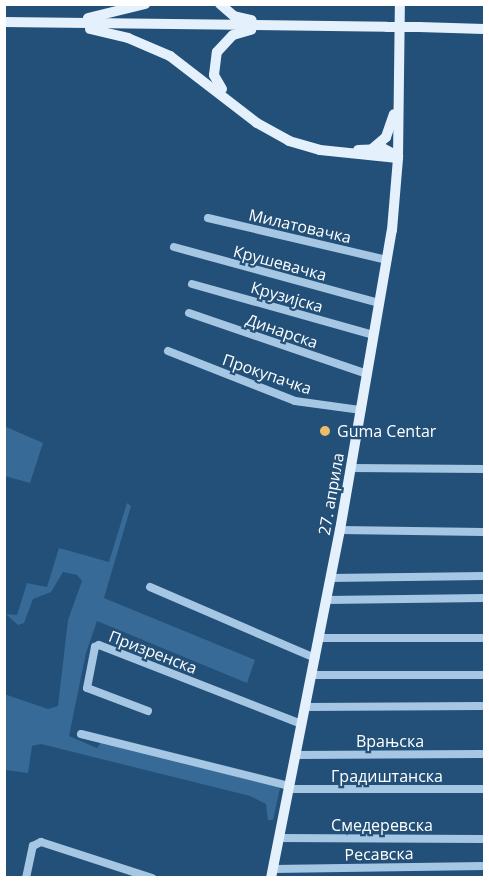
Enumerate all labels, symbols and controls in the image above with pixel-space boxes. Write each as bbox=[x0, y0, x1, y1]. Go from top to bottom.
street label: Милатовачка bbox=[247, 205, 353, 247]
street label: Крушевачка bbox=[231, 241, 329, 285]
street label: Крузијска bbox=[249, 278, 325, 316]
street label: Динарска bbox=[244, 310, 320, 352]
street label: Прокупачка bbox=[220, 350, 314, 398]
place label: Guma Centar bbox=[337, 421, 436, 441]
marker: Guma Centar bbox=[318, 424, 332, 438]
street label: 27. априла bbox=[314, 451, 348, 537]
street label: Призренска bbox=[106, 626, 200, 678]
street label: Врањска bbox=[356, 731, 424, 751]
street label: Градиштанска bbox=[331, 766, 443, 786]
street label: Смедеревска bbox=[331, 815, 433, 835]
street label: Ресавска bbox=[344, 844, 414, 864]

